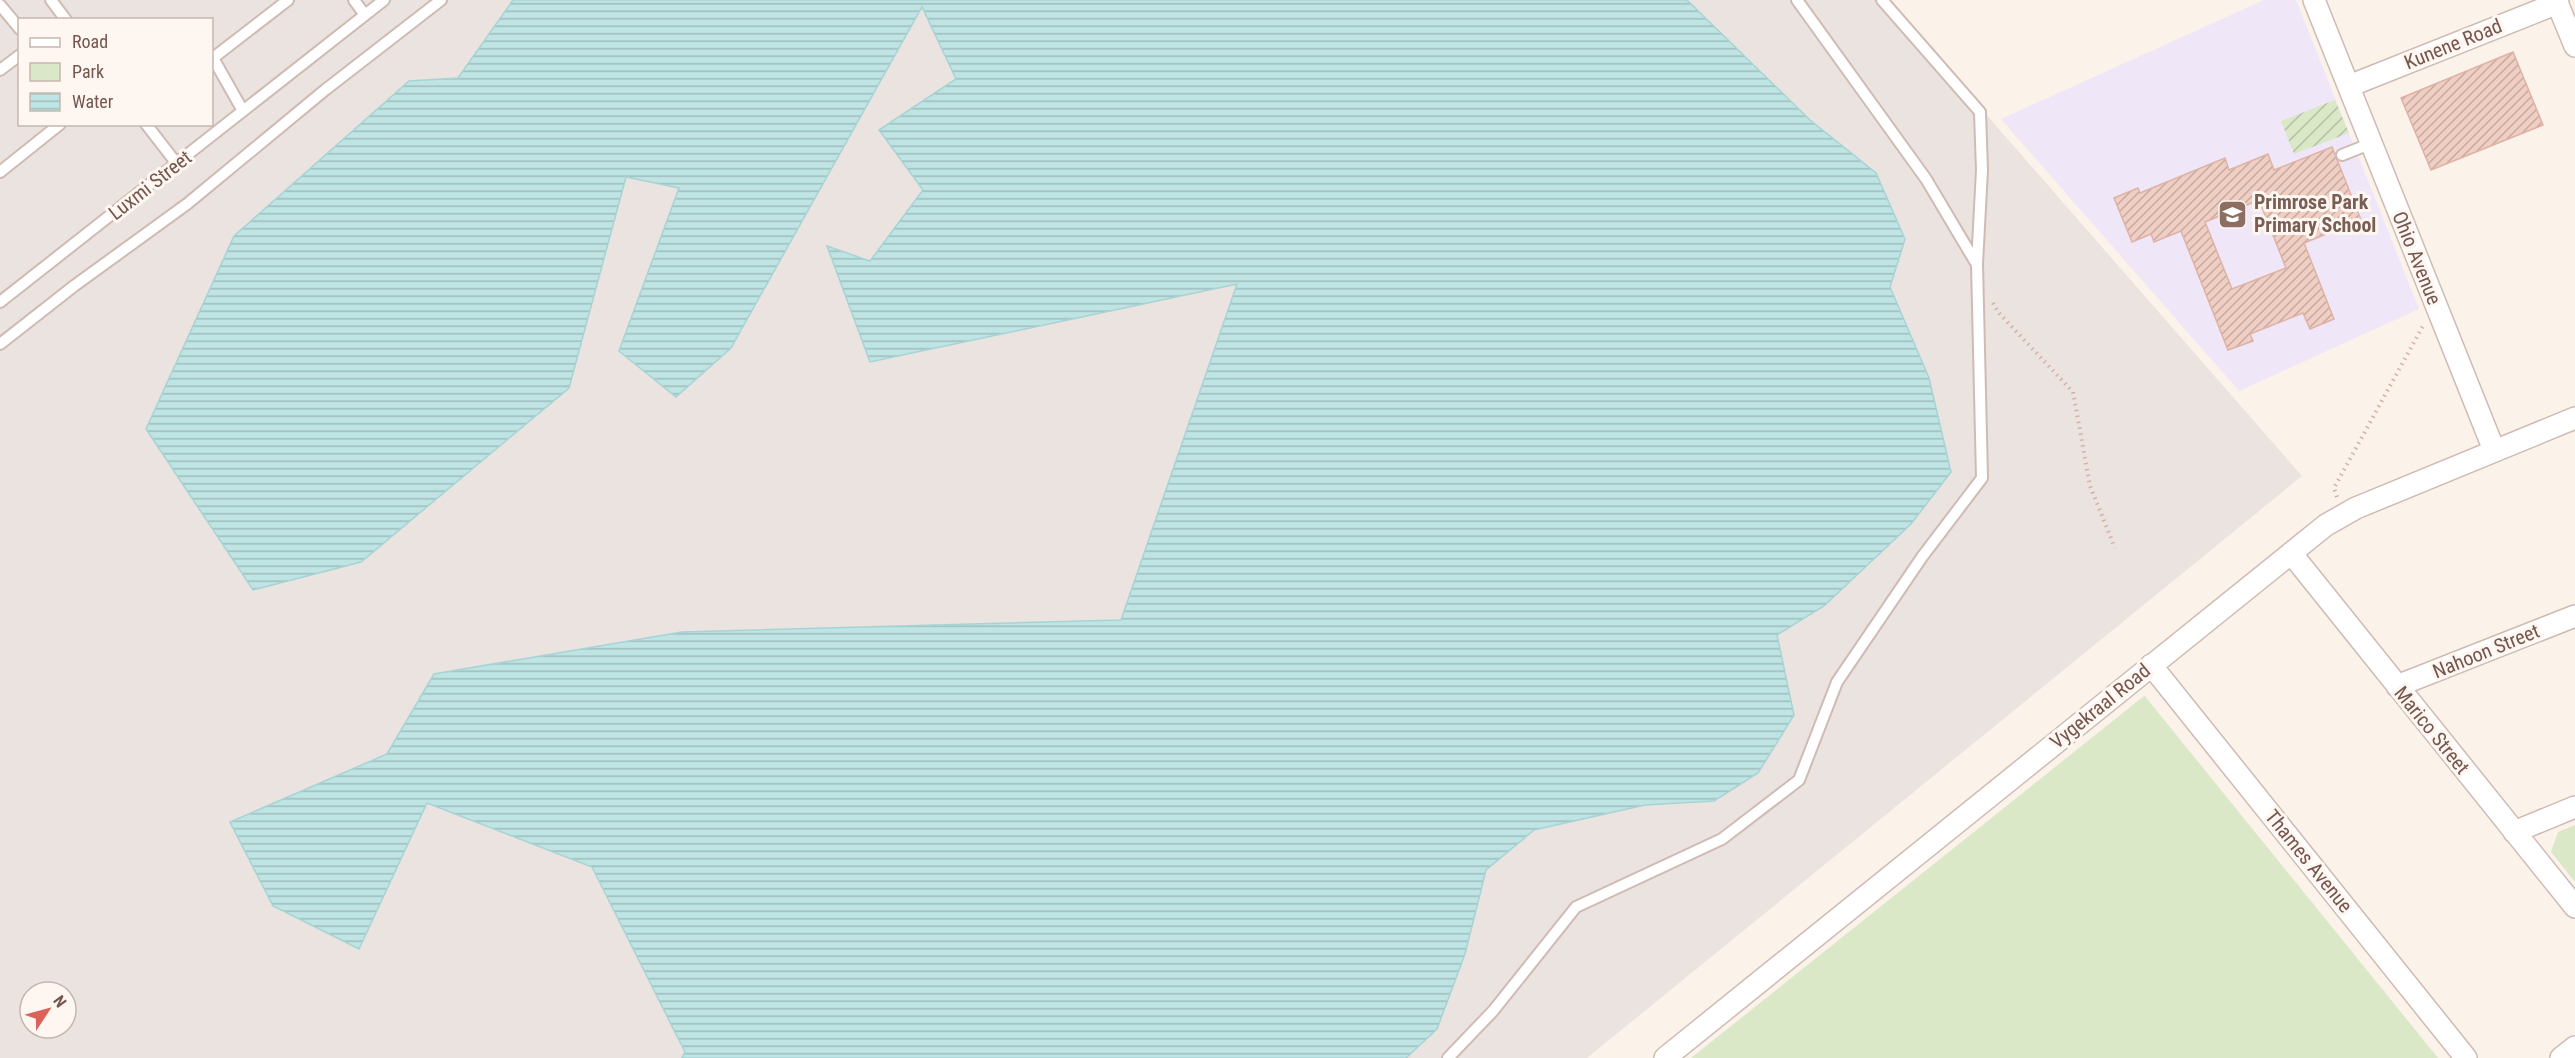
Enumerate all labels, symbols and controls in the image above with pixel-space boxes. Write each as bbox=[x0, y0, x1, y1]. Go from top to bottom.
street label: Kunene Road bbox=[2401, 14, 2505, 74]
legend bbox=[18, 18, 213, 126]
text: Road bbox=[72, 31, 108, 52]
text: Park bbox=[72, 61, 104, 82]
text: Water bbox=[72, 91, 114, 112]
street label: Luxmi Street bbox=[104, 145, 196, 225]
place label: Primrose Park Primary School bbox=[2254, 190, 2376, 237]
school or university icon: Primrose Park Primary School bbox=[2217, 198, 2249, 230]
street label: Ohio Avenue bbox=[2387, 208, 2447, 308]
street label: Nahoon Street bbox=[2429, 619, 2543, 683]
street label: Vygekraal Road bbox=[2045, 658, 2155, 754]
street label: Marico Street bbox=[2389, 681, 2475, 779]
street label: Thames Avenue bbox=[2260, 805, 2358, 917]
north arrow bbox=[18, 980, 78, 1040]
text: N bbox=[49, 992, 70, 1011]

